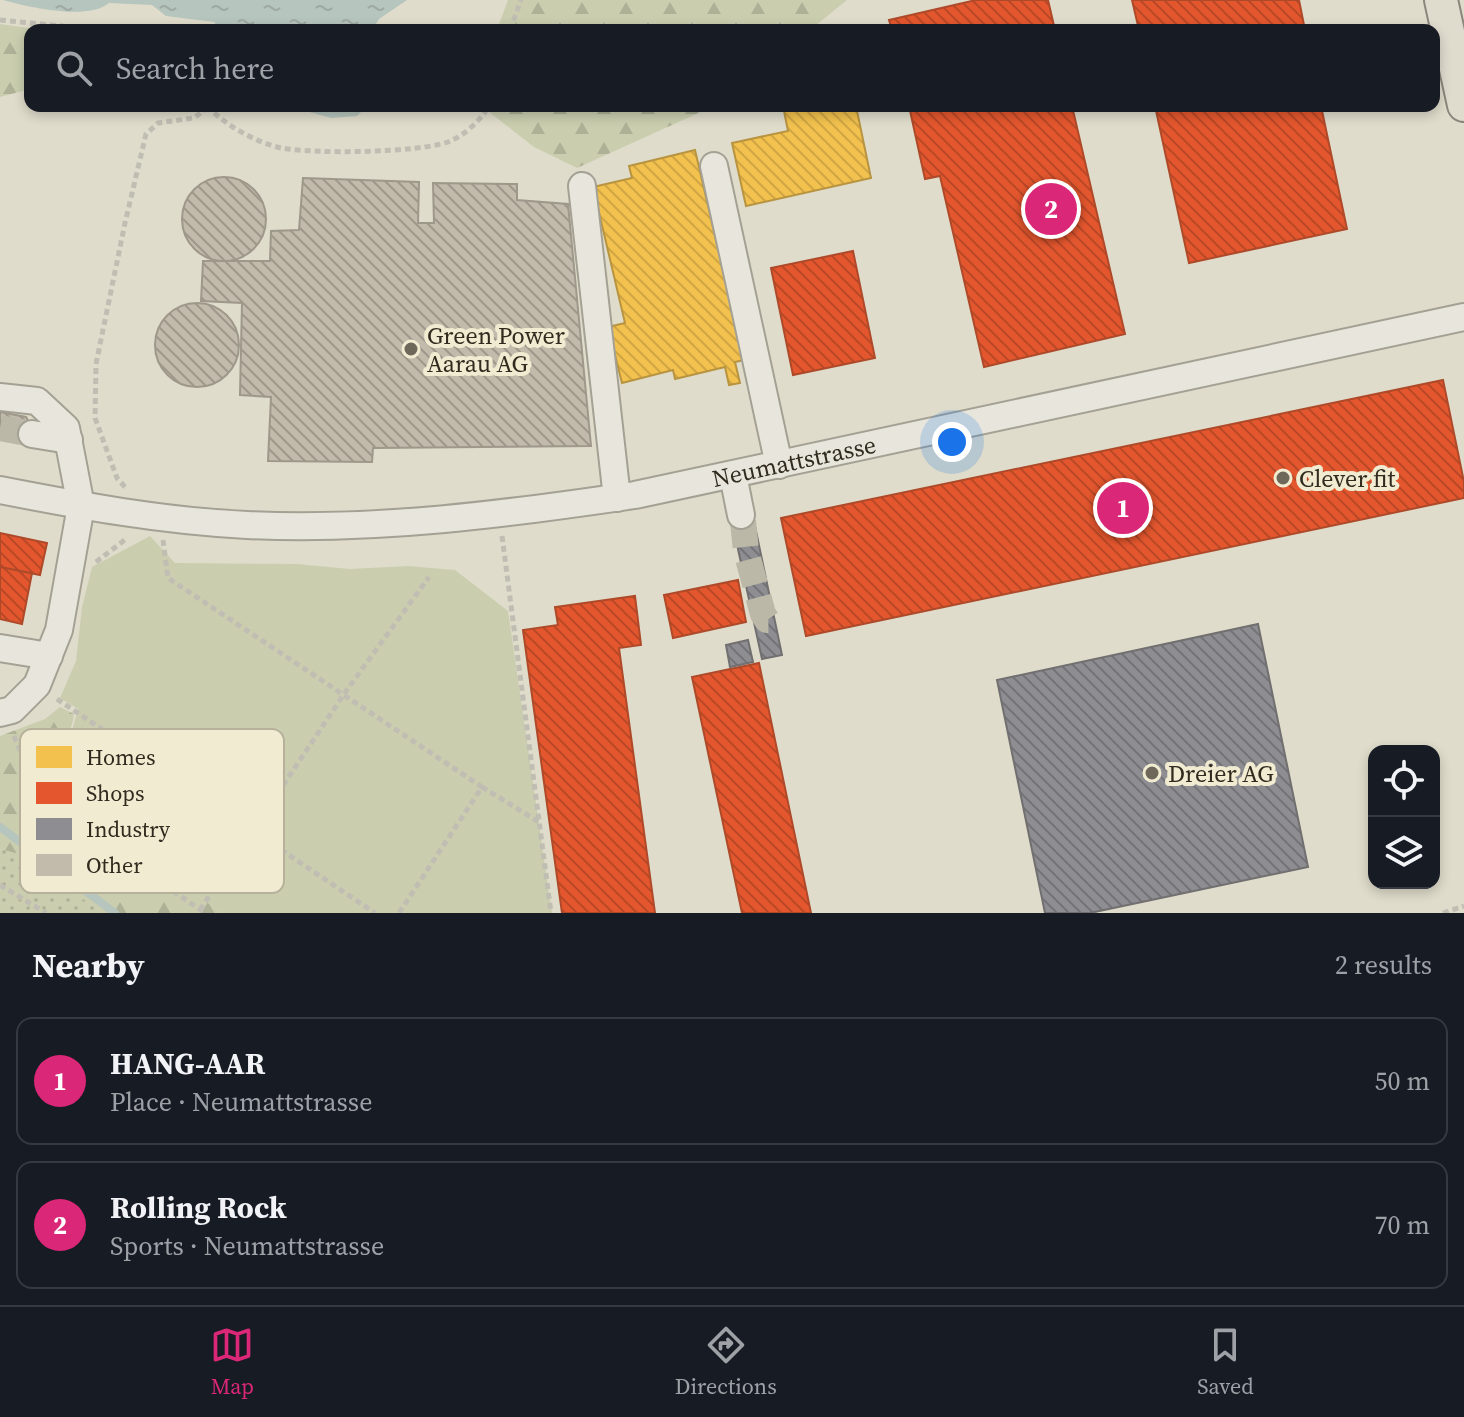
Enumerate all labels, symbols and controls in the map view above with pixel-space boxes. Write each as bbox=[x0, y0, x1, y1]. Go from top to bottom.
search box bbox=[24, 24, 1440, 112]
icon: search bbox=[52, 46, 96, 90]
text: Search here bbox=[116, 48, 274, 89]
pin: 2 bbox=[1025, 179, 1077, 239]
place label: Green Power Aarau AG bbox=[427, 319, 565, 380]
marker: Green Power Aarau AG bbox=[402, 340, 420, 358]
your location bbox=[932, 422, 972, 462]
street label: Neumattstrasse bbox=[709, 427, 879, 495]
place label: Clever fit bbox=[1299, 462, 1395, 495]
marker: Clever fit bbox=[1274, 469, 1292, 487]
pin: 1 bbox=[1097, 478, 1149, 538]
legend bbox=[20, 729, 284, 893]
text: Homes bbox=[86, 742, 156, 772]
map controls bbox=[1368, 745, 1440, 889]
button: locate bbox=[1368, 745, 1440, 817]
place label: Dreier AG bbox=[1168, 757, 1274, 790]
marker: Dreier AG bbox=[1143, 764, 1161, 782]
text: Shops bbox=[86, 778, 145, 808]
text: Industry bbox=[86, 814, 171, 844]
button: layers bbox=[1368, 817, 1440, 889]
text: Other bbox=[86, 850, 143, 880]
text: Nearby bbox=[32, 942, 145, 988]
text: 2 results bbox=[1335, 947, 1432, 983]
text: HANG-AAR bbox=[110, 1043, 265, 1084]
text: 1 bbox=[53, 1063, 67, 1099]
text: 50 m bbox=[1375, 1063, 1430, 1099]
text: Place · Neumattstrasse bbox=[110, 1084, 372, 1120]
text: Rolling Rock bbox=[110, 1187, 287, 1228]
text: 2 bbox=[53, 1207, 67, 1243]
text: 70 m bbox=[1375, 1207, 1430, 1243]
text: Sports · Neumattstrasse bbox=[110, 1228, 384, 1264]
tab: Map bbox=[210, 1323, 254, 1401]
tab: Directions bbox=[675, 1323, 777, 1401]
tab: Saved bbox=[1197, 1323, 1254, 1401]

